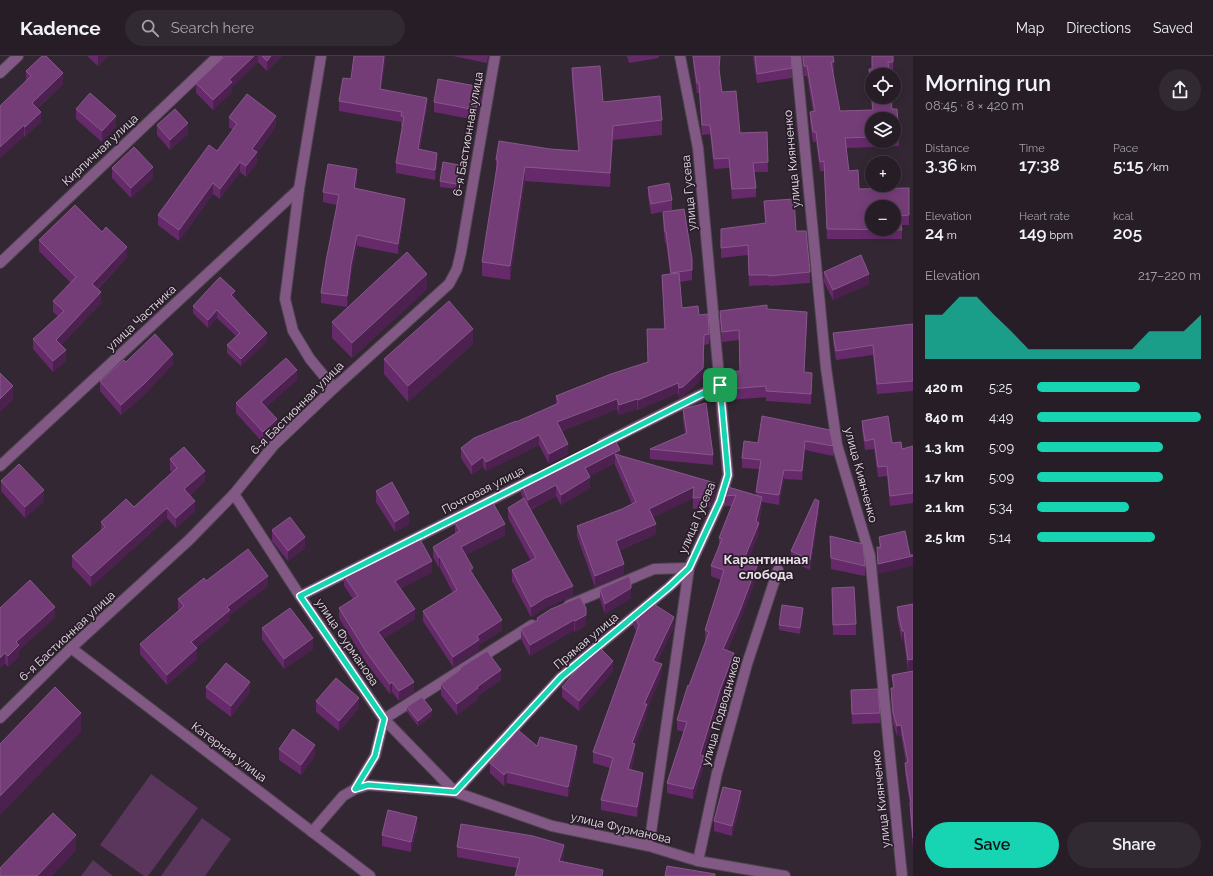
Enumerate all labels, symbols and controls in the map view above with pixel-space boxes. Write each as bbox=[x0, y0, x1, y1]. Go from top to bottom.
search box bbox=[125, 10, 405, 46]
text: Kadence bbox=[20, 17, 101, 39]
icon: search bbox=[139, 17, 161, 39]
text: Search here bbox=[171, 19, 254, 37]
text: Map bbox=[1016, 20, 1044, 36]
text: Directions bbox=[1066, 20, 1131, 36]
text: Saved bbox=[1153, 20, 1193, 36]
map controls bbox=[865, 68, 901, 236]
button: locate bbox=[865, 68, 901, 104]
button: share bbox=[1159, 69, 1201, 111]
text: Morning run bbox=[925, 70, 1051, 96]
street label: 6-я Бастионная улица bbox=[450, 71, 486, 197]
text: 08:45 · 8 × 420 m bbox=[925, 98, 1024, 113]
street label: улица Киянченко bbox=[781, 109, 803, 209]
street label: Кирпичная улица bbox=[59, 111, 141, 189]
button: layers bbox=[865, 112, 901, 148]
text: Distance bbox=[925, 142, 969, 155]
text: Time bbox=[1019, 142, 1045, 155]
text: Pace bbox=[1113, 142, 1138, 155]
street label: улица Гусева bbox=[679, 155, 699, 231]
text: 3.36 bbox=[925, 155, 958, 175]
text: 17:38 bbox=[1019, 155, 1060, 175]
text: 5:15 bbox=[1113, 155, 1144, 175]
button: + bbox=[865, 156, 901, 192]
text: km bbox=[958, 161, 976, 174]
text: /km bbox=[1144, 161, 1169, 174]
button: − bbox=[865, 200, 901, 236]
text: Elevation bbox=[925, 210, 972, 223]
text: Heart rate bbox=[1019, 210, 1070, 223]
text: kcal bbox=[1113, 210, 1134, 223]
text: 24 bbox=[925, 223, 944, 243]
text: 149 bbox=[1019, 223, 1047, 243]
text: 205 bbox=[1113, 223, 1142, 243]
text: m bbox=[944, 229, 957, 242]
text: bpm bbox=[1047, 229, 1073, 242]
text: Elevation bbox=[925, 268, 980, 283]
text: 217–220 m bbox=[1138, 268, 1201, 283]
street label: улица Частника bbox=[103, 282, 179, 354]
street label: 6-я Бастионная улица bbox=[248, 359, 346, 457]
pin bbox=[703, 368, 737, 402]
icon: arrive bbox=[709, 374, 731, 396]
text: 420 m bbox=[925, 380, 963, 395]
text: 5:25 bbox=[989, 380, 1012, 395]
text: 840 m bbox=[925, 410, 963, 425]
text: 4:49 bbox=[989, 410, 1013, 425]
street label: улица Киянченко bbox=[842, 426, 880, 524]
text: 1.3 km bbox=[925, 440, 964, 455]
text: 5:09 bbox=[989, 440, 1014, 455]
street label: Почтовая улица bbox=[439, 463, 527, 517]
text: 1.7 km bbox=[925, 470, 964, 485]
text: 5:09 bbox=[989, 470, 1014, 485]
street label: улица Гусева bbox=[676, 480, 718, 556]
text: 2.1 km bbox=[925, 500, 964, 515]
text: 5:34 bbox=[989, 500, 1013, 515]
text: 2.5 km bbox=[925, 530, 965, 545]
text: 5:14 bbox=[989, 530, 1011, 545]
district label: Карантинная слобода bbox=[724, 552, 808, 582]
street label: 6-я Бастионная улица bbox=[16, 588, 118, 684]
street label: улица Фурманова bbox=[312, 596, 382, 688]
street label: Прямая улица bbox=[551, 610, 621, 672]
street label: улица Подводников bbox=[699, 654, 743, 768]
street label: Катерная улица bbox=[189, 719, 269, 785]
street label: улица Киянченко bbox=[869, 749, 893, 849]
street label: улица Фурманова bbox=[569, 810, 673, 846]
button: Save bbox=[925, 822, 1059, 868]
button: Share bbox=[1067, 822, 1201, 868]

